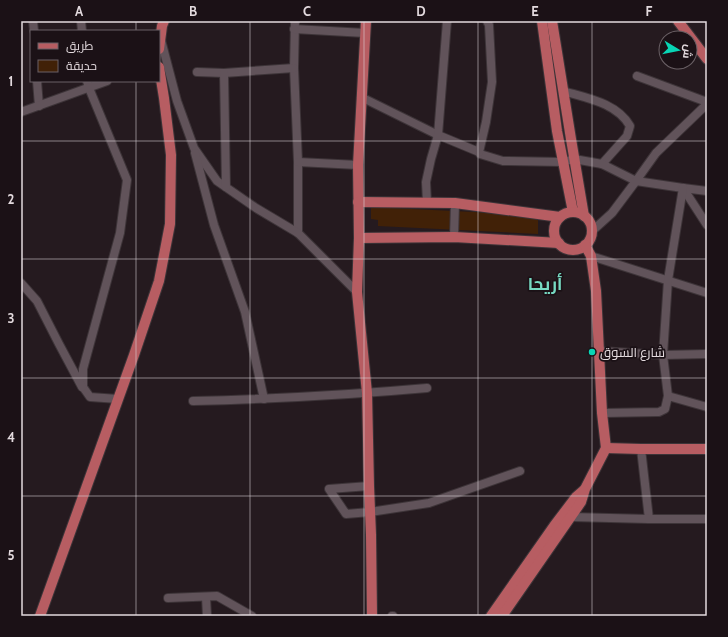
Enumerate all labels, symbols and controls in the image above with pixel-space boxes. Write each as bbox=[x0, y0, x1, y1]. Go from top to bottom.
text: A bbox=[75, 3, 84, 19]
text: B bbox=[189, 3, 197, 19]
text: C bbox=[303, 3, 311, 19]
text: D bbox=[416, 3, 426, 19]
text: E bbox=[531, 3, 539, 19]
text: F bbox=[646, 3, 653, 19]
legend bbox=[30, 30, 160, 82]
north arrow bbox=[658, 30, 698, 70]
text: طريق bbox=[66, 38, 94, 53]
text: ش bbox=[680, 44, 696, 60]
text: حديقة bbox=[66, 58, 97, 73]
text: 1 bbox=[9, 73, 13, 89]
text: 2 bbox=[8, 191, 15, 207]
district label: أريحا bbox=[528, 272, 562, 294]
text: 3 bbox=[7, 310, 15, 326]
place label: شارع السوق bbox=[600, 344, 665, 361]
marker: شارع السوق bbox=[587, 347, 597, 357]
text: 4 bbox=[7, 429, 15, 445]
text: 5 bbox=[8, 547, 15, 563]

